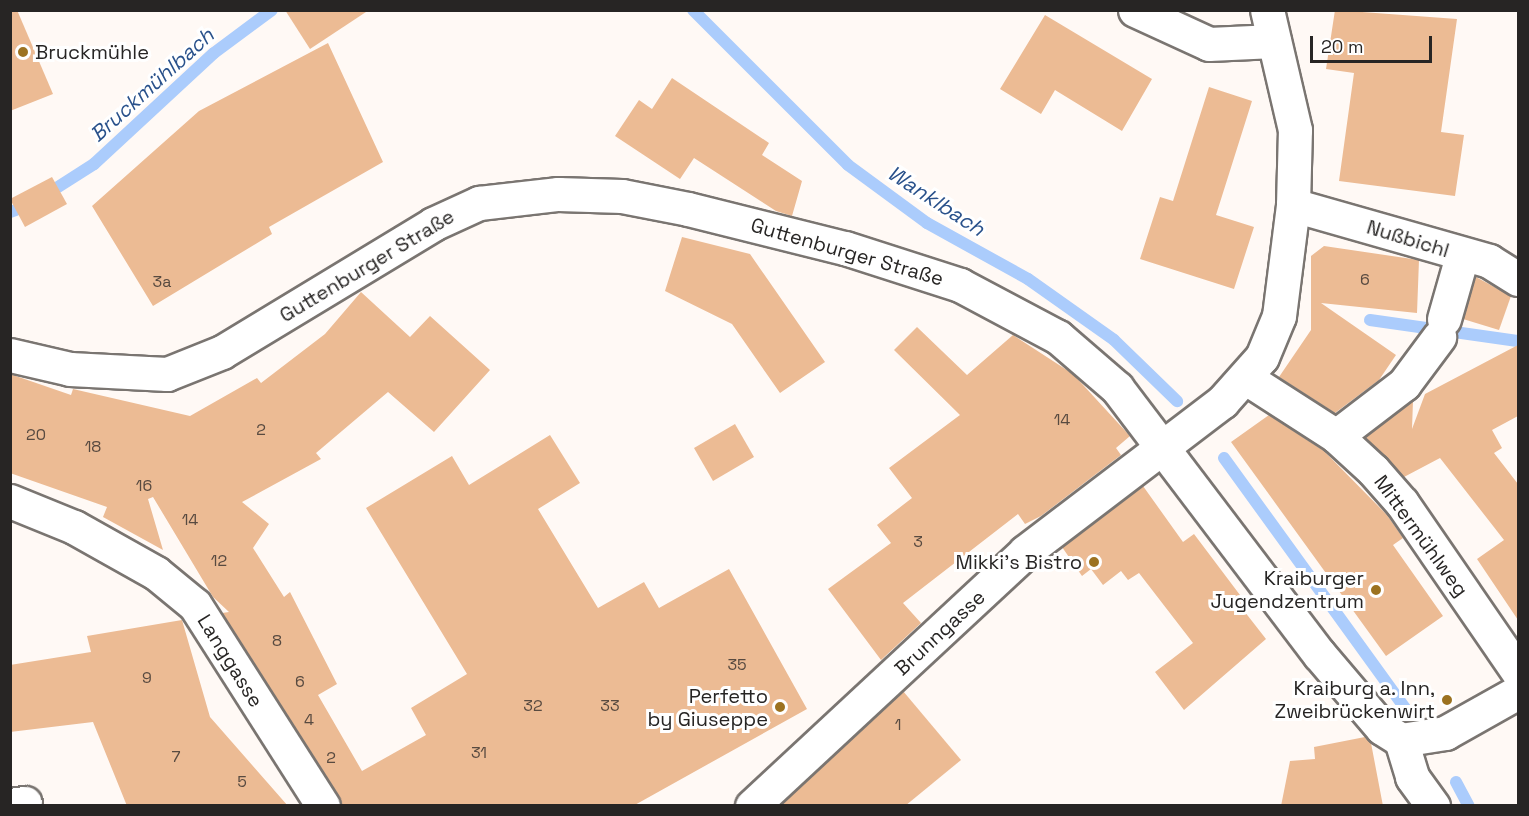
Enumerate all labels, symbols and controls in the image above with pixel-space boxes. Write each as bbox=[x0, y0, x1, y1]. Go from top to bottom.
water label: Bruckmühlbach bbox=[85, 23, 219, 147]
scale bar bbox=[1313, 24, 1434, 62]
text: 20 m bbox=[1321, 35, 1364, 58]
place label: Bruckmühle bbox=[35, 40, 149, 64]
marker: Bruckmühle bbox=[16, 45, 30, 59]
water label: Wanklbach bbox=[883, 160, 989, 242]
street label: Guttenburger Straße bbox=[275, 204, 459, 328]
street label: Guttenburger Straße bbox=[748, 213, 946, 291]
street label: Nußbichl bbox=[1364, 215, 1452, 263]
house number: 6 bbox=[1360, 270, 1370, 290]
house number: 3a bbox=[153, 272, 171, 292]
house number: 14 bbox=[1054, 410, 1070, 430]
house number: 2 bbox=[256, 420, 266, 440]
house number: 20 bbox=[26, 425, 46, 445]
house number: 18 bbox=[85, 437, 101, 457]
street label: Mittermühlweg bbox=[1369, 471, 1473, 601]
house number: 16 bbox=[136, 476, 152, 496]
house number: 14 bbox=[182, 510, 198, 530]
house number: 3 bbox=[913, 532, 923, 552]
place label: Mikki's Bistro bbox=[956, 550, 1082, 574]
house number: 12 bbox=[211, 551, 227, 571]
marker: Mikki's Bistro bbox=[1087, 555, 1101, 569]
place label: Kraiburger Jugendzentrum bbox=[1211, 566, 1364, 613]
marker: Kraiburger Jugendzentrum bbox=[1369, 583, 1383, 597]
street label: Brunngasse bbox=[890, 585, 990, 681]
street label: Langgasse bbox=[192, 610, 268, 712]
house number: 8 bbox=[272, 631, 282, 651]
house number: 35 bbox=[727, 655, 747, 675]
house number: 9 bbox=[142, 668, 152, 688]
house number: 6 bbox=[295, 672, 305, 692]
place label: Kraiburg a. Inn, Zweibrückenwirt bbox=[1275, 676, 1435, 723]
place label: Perfetto by Giuseppe bbox=[647, 684, 768, 731]
marker: Kraiburg a. Inn, Zweibrückenwirt bbox=[1440, 693, 1454, 707]
house number: 32 bbox=[523, 696, 543, 716]
house number: 33 bbox=[600, 696, 620, 716]
marker: Perfetto by Giuseppe bbox=[773, 700, 787, 714]
house number: 4 bbox=[304, 710, 314, 730]
house number: 1 bbox=[895, 715, 901, 735]
house number: 31 bbox=[471, 743, 487, 763]
house number: 7 bbox=[171, 747, 181, 767]
house number: 2 bbox=[326, 748, 336, 768]
house number: 5 bbox=[237, 772, 247, 792]

